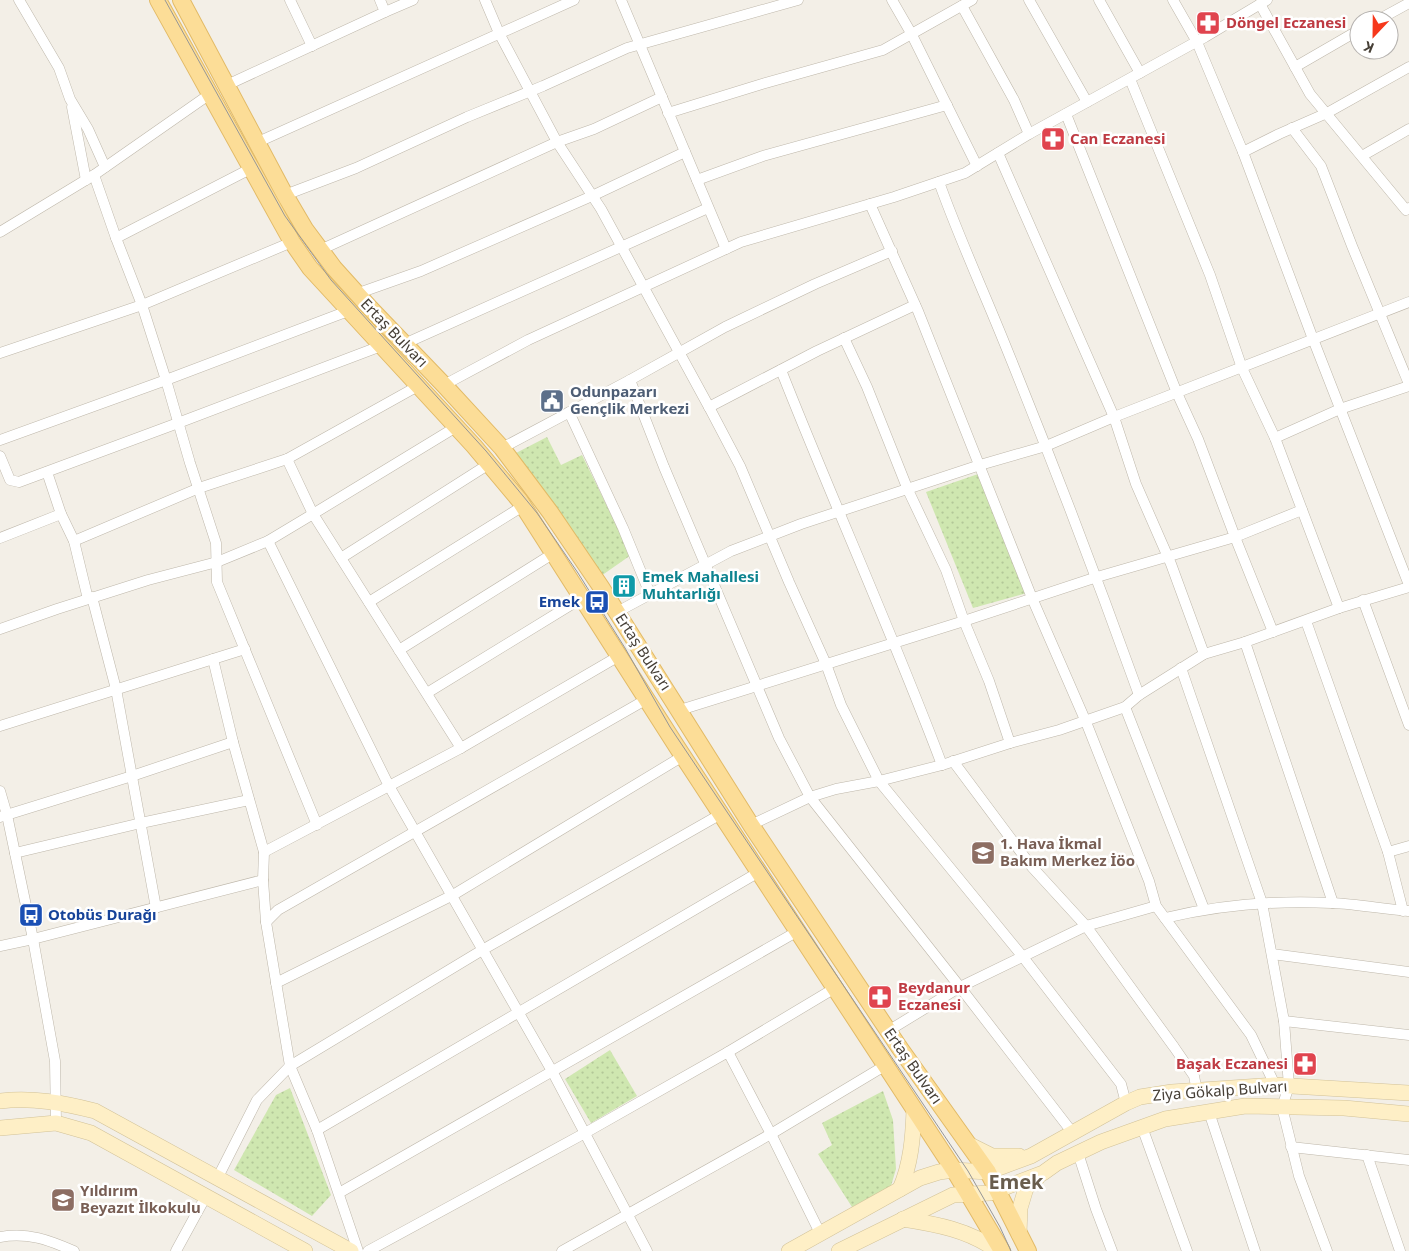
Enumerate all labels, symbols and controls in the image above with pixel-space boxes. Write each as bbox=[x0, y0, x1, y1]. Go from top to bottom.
pharmacy icon: Döngel Eczanesi bbox=[1195, 10, 1221, 36]
north arrow bbox=[1349, 10, 1399, 60]
place label: Döngel Eczanesi bbox=[1226, 12, 1346, 32]
text: K bbox=[1360, 37, 1377, 58]
pharmacy icon: Can Eczanesi bbox=[1040, 126, 1066, 152]
place label: Can Eczanesi bbox=[1070, 128, 1166, 148]
street label: Ertaş Bulvarı bbox=[357, 294, 433, 371]
place label: Odunpazarı Gençlik Merkezi bbox=[570, 381, 689, 418]
public building icon: Odunpazarı Gençlik Merkezi bbox=[539, 388, 565, 414]
place label: Emek Mahallesi Muhtarlığı bbox=[642, 566, 759, 603]
building icon: Emek Mahallesi Muhtarlığı bbox=[611, 573, 637, 599]
bus stop icon: Emek bbox=[584, 589, 610, 615]
place label: Emek bbox=[539, 591, 581, 611]
street label: Ertaş Bulvarı bbox=[611, 609, 676, 694]
place label: 1. Hava İkmal Bakım Merkez İöo bbox=[1000, 833, 1135, 870]
school or university icon: 1. Hava İkmal Bakım Merkez İöo bbox=[970, 840, 996, 866]
bus stop icon: Otobüs Durağı bbox=[18, 902, 44, 928]
place label: Otobüs Durağı bbox=[48, 904, 157, 924]
place label: Beydanur Eczanesi bbox=[898, 977, 970, 1014]
pharmacy icon: Beydanur Eczanesi bbox=[867, 984, 893, 1010]
street label: Ertaş Bulvarı bbox=[880, 1023, 947, 1107]
pharmacy icon: Başak Eczanesi bbox=[1292, 1051, 1318, 1077]
place label: Başak Eczanesi bbox=[1176, 1053, 1288, 1073]
street label: Ziya Gökalp Bulvarı bbox=[1152, 1075, 1288, 1105]
district label: Emek bbox=[988, 1168, 1044, 1195]
place label: Yıldırım Beyazıt İlkokulu bbox=[80, 1180, 201, 1217]
school or university icon: Yıldırım Beyazıt İlkokulu bbox=[50, 1187, 76, 1213]

